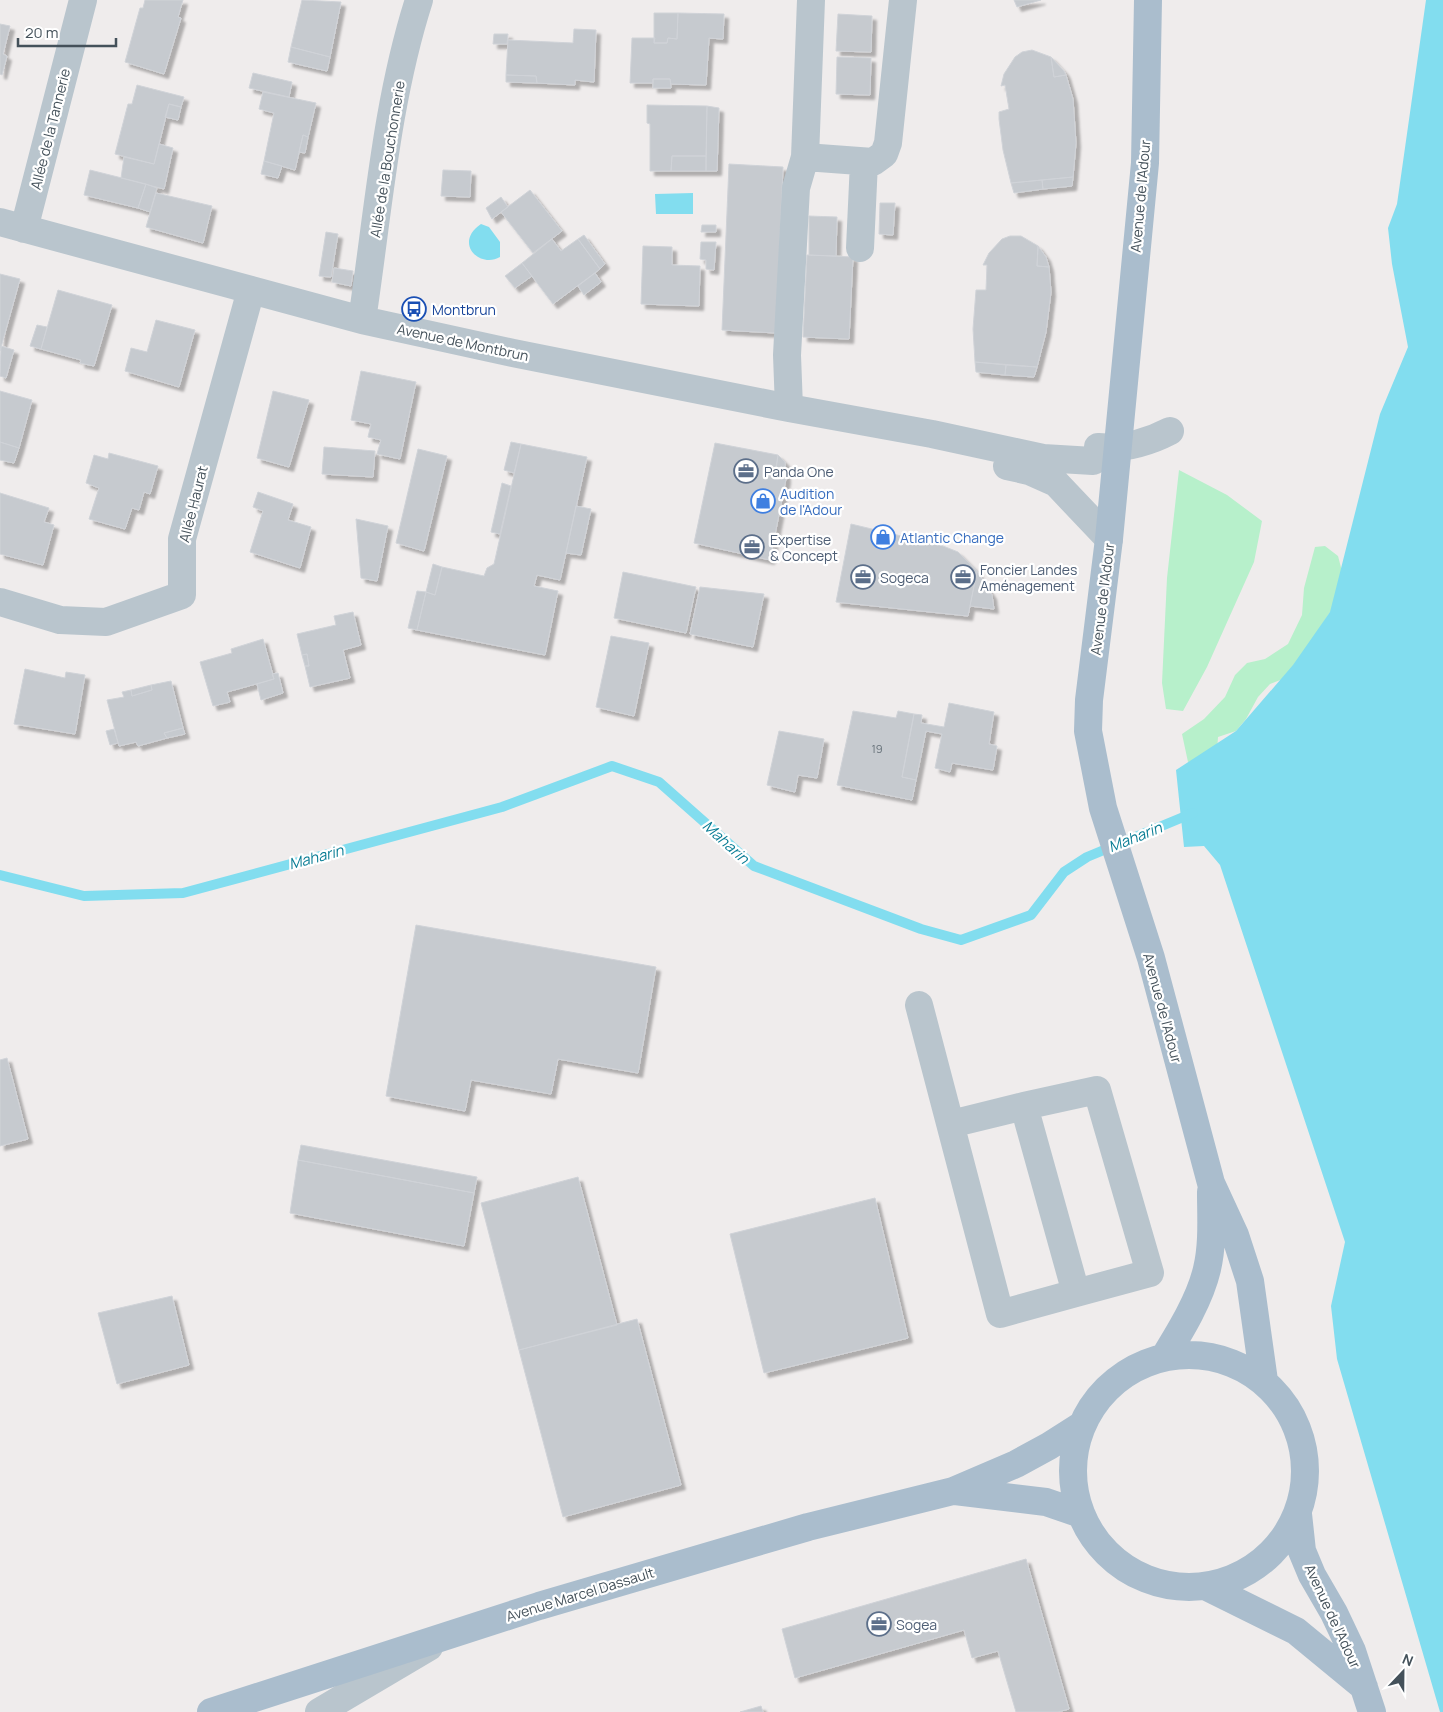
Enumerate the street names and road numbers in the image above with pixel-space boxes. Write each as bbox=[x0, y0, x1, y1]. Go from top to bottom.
street label: Allée de la Tannerie bbox=[26, 66, 74, 192]
street label: Allée de la Bouchonnerie bbox=[365, 79, 409, 239]
street label: Avenue de l'Adour bbox=[1126, 139, 1154, 253]
street label: Avenue de Montbrun bbox=[396, 319, 530, 365]
street label: Allée Haurat bbox=[174, 463, 212, 544]
street label: Avenue de l'Adour bbox=[1086, 542, 1118, 656]
street label: Avenue de l'Adour bbox=[1139, 951, 1187, 1065]
street label: Avenue de l'Adour bbox=[1301, 1561, 1365, 1671]
street label: Avenue Marcel Dassault bbox=[504, 1562, 657, 1626]

